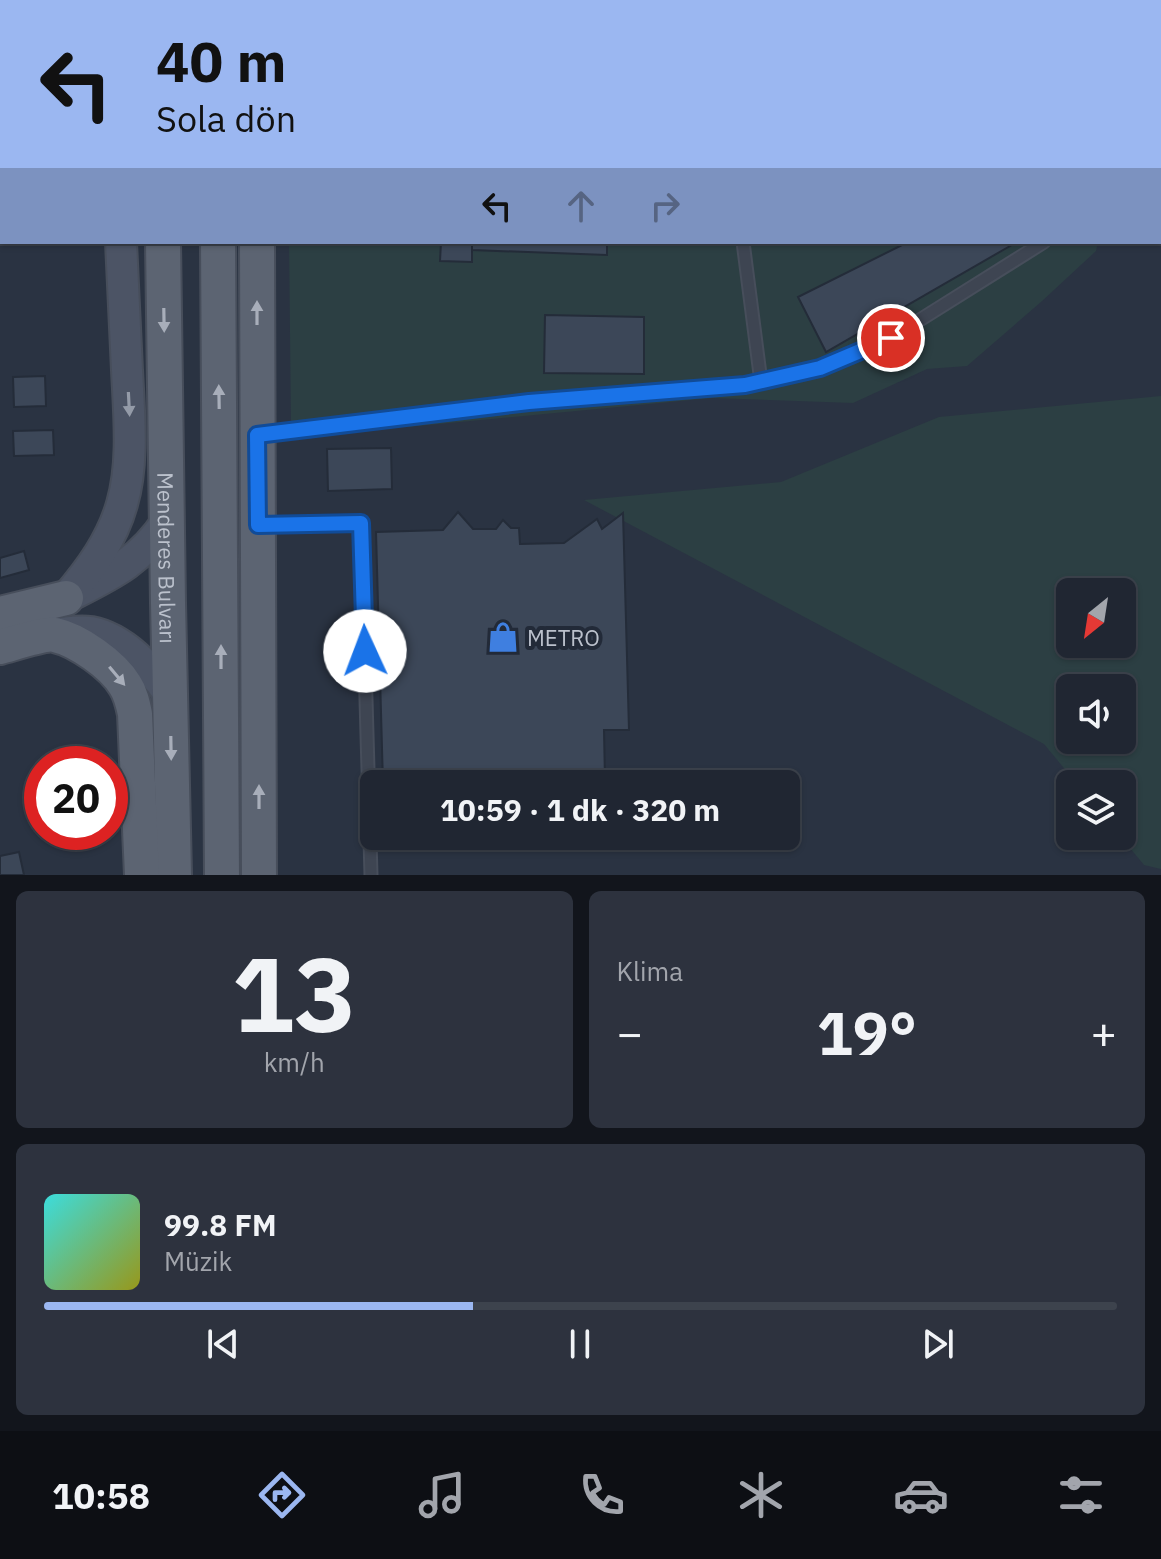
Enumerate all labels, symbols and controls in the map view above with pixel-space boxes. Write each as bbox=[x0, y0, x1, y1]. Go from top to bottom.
text: 40 m bbox=[156, 25, 286, 97]
icon: left bbox=[24, 32, 128, 136]
text: Sola dön bbox=[156, 95, 296, 142]
icon: left bbox=[475, 184, 519, 228]
icon: ahead bbox=[559, 184, 603, 228]
icon: right bbox=[643, 184, 687, 228]
one-way arrow bbox=[251, 300, 263, 325]
pin bbox=[857, 304, 925, 372]
one-way arrow bbox=[158, 308, 171, 333]
icon: arrive bbox=[869, 316, 913, 360]
one-way arrow bbox=[213, 384, 226, 409]
one-way arrow bbox=[123, 392, 136, 417]
street label: Menderes Bulvarı bbox=[152, 472, 183, 644]
north arrow bbox=[1056, 578, 1136, 658]
map controls bbox=[1056, 578, 1136, 850]
position arrow bbox=[323, 609, 407, 693]
shop icon: METRO bbox=[486, 620, 520, 654]
place label: METRO bbox=[527, 623, 600, 652]
one-way arrow bbox=[215, 644, 227, 669]
one-way arrow bbox=[108, 665, 125, 685]
button: sound bbox=[1056, 674, 1136, 754]
one-way arrow bbox=[165, 736, 178, 761]
speed limit sign: 20 bbox=[24, 746, 128, 850]
button: layers bbox=[1056, 770, 1136, 850]
one-way arrow bbox=[253, 784, 265, 809]
text: 10:59 · 1 dk · 320 m bbox=[440, 790, 720, 829]
text: 13 bbox=[232, 925, 357, 1061]
text: Klima bbox=[617, 954, 683, 988]
text: 19° bbox=[817, 993, 917, 1072]
text: − bbox=[617, 1004, 643, 1061]
text: + bbox=[1091, 1004, 1117, 1061]
text: km/h bbox=[264, 1045, 325, 1079]
text: 99.8 FM bbox=[164, 1205, 277, 1244]
text: Müzik bbox=[164, 1244, 232, 1278]
icon: previous bbox=[201, 1322, 245, 1366]
icon: pause bbox=[558, 1322, 602, 1366]
icon: next bbox=[916, 1322, 960, 1366]
icon: directions bbox=[254, 1467, 310, 1523]
icon: music bbox=[414, 1467, 470, 1523]
icon: phone bbox=[574, 1467, 630, 1523]
icon: climate bbox=[733, 1467, 789, 1523]
icon: car bbox=[893, 1467, 949, 1523]
icon: filters bbox=[1053, 1467, 1109, 1523]
text: 10:58 bbox=[52, 1472, 150, 1519]

